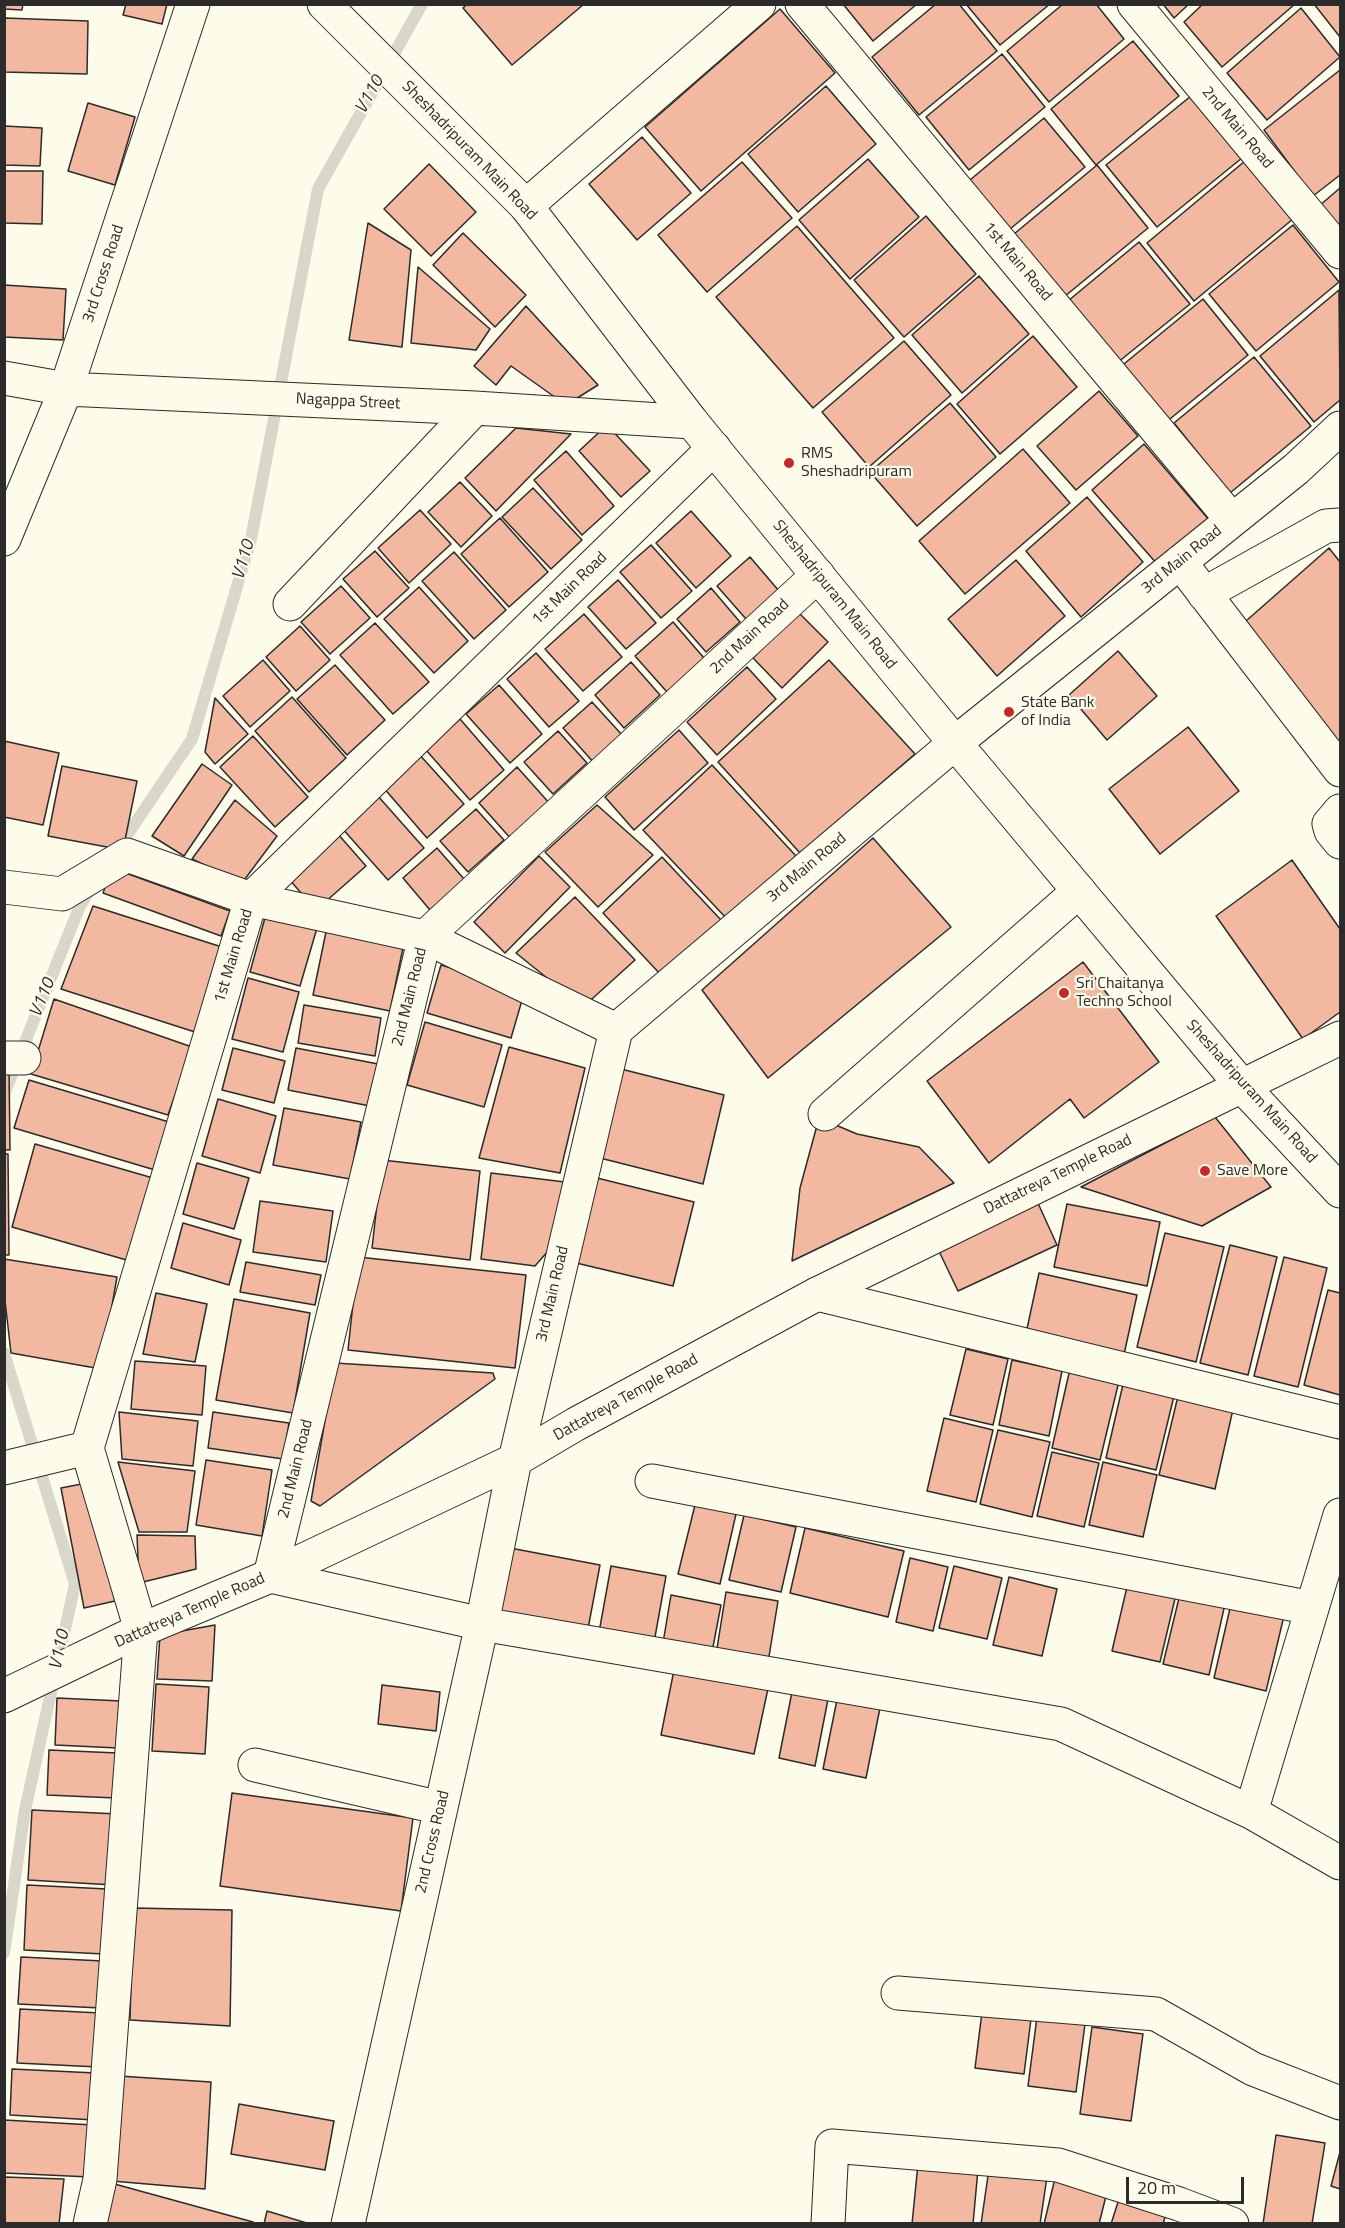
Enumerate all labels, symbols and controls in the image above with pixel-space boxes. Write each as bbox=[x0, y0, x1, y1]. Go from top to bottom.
water label: V110 bbox=[351, 72, 389, 118]
street label: Sheshadripuram Main Road bbox=[397, 77, 541, 225]
street label: 2nd Main Road bbox=[1197, 83, 1277, 173]
street label: 1st Main Road bbox=[978, 219, 1056, 305]
street label: 3rd Cross Road bbox=[79, 223, 129, 325]
street label: Nagappa Street bbox=[295, 390, 401, 414]
place label: RMS Sheshadripuram bbox=[801, 444, 912, 482]
marker: RMS Sheshadripuram bbox=[782, 456, 796, 470]
street label: Sheshadripuram Main Road bbox=[768, 517, 900, 673]
street label: 3rd Main Road bbox=[1138, 522, 1226, 598]
water label: V110 bbox=[228, 538, 260, 582]
street label: 1st Main Road bbox=[528, 548, 612, 630]
street label: 2nd Main Road bbox=[706, 595, 794, 679]
place label: State Bank of India bbox=[1021, 693, 1095, 731]
marker: State Bank of India bbox=[1002, 705, 1016, 719]
street label: 3rd Main Road bbox=[763, 829, 851, 907]
street label: 1st Main Road bbox=[211, 907, 257, 1005]
street label: 2nd Main Road bbox=[388, 946, 432, 1048]
place label: Sri Chaitanya Techno School bbox=[1076, 974, 1172, 1012]
water label: V110 bbox=[25, 975, 61, 1021]
marker: Sri Chaitanya Techno School bbox=[1057, 986, 1071, 1000]
street label: Sheshadripuram Main Road bbox=[1182, 1016, 1320, 1168]
street label: Dattatreya Temple Road bbox=[981, 1131, 1135, 1219]
place label: Save More bbox=[1217, 1161, 1288, 1181]
marker: Save More bbox=[1198, 1164, 1212, 1178]
street label: 3rd Main Road bbox=[533, 1244, 573, 1344]
street label: Dattatreya Temple Road bbox=[550, 1350, 702, 1446]
street label: 2nd Main Road bbox=[274, 1418, 318, 1520]
street label: Dattatreya Temple Road bbox=[112, 1569, 268, 1653]
water label: V110 bbox=[45, 1628, 75, 1672]
street label: 2nd Cross Road bbox=[412, 1789, 454, 1895]
scale bar bbox=[1129, 2165, 1248, 2203]
text: 20 m bbox=[1137, 2174, 1176, 2201]

